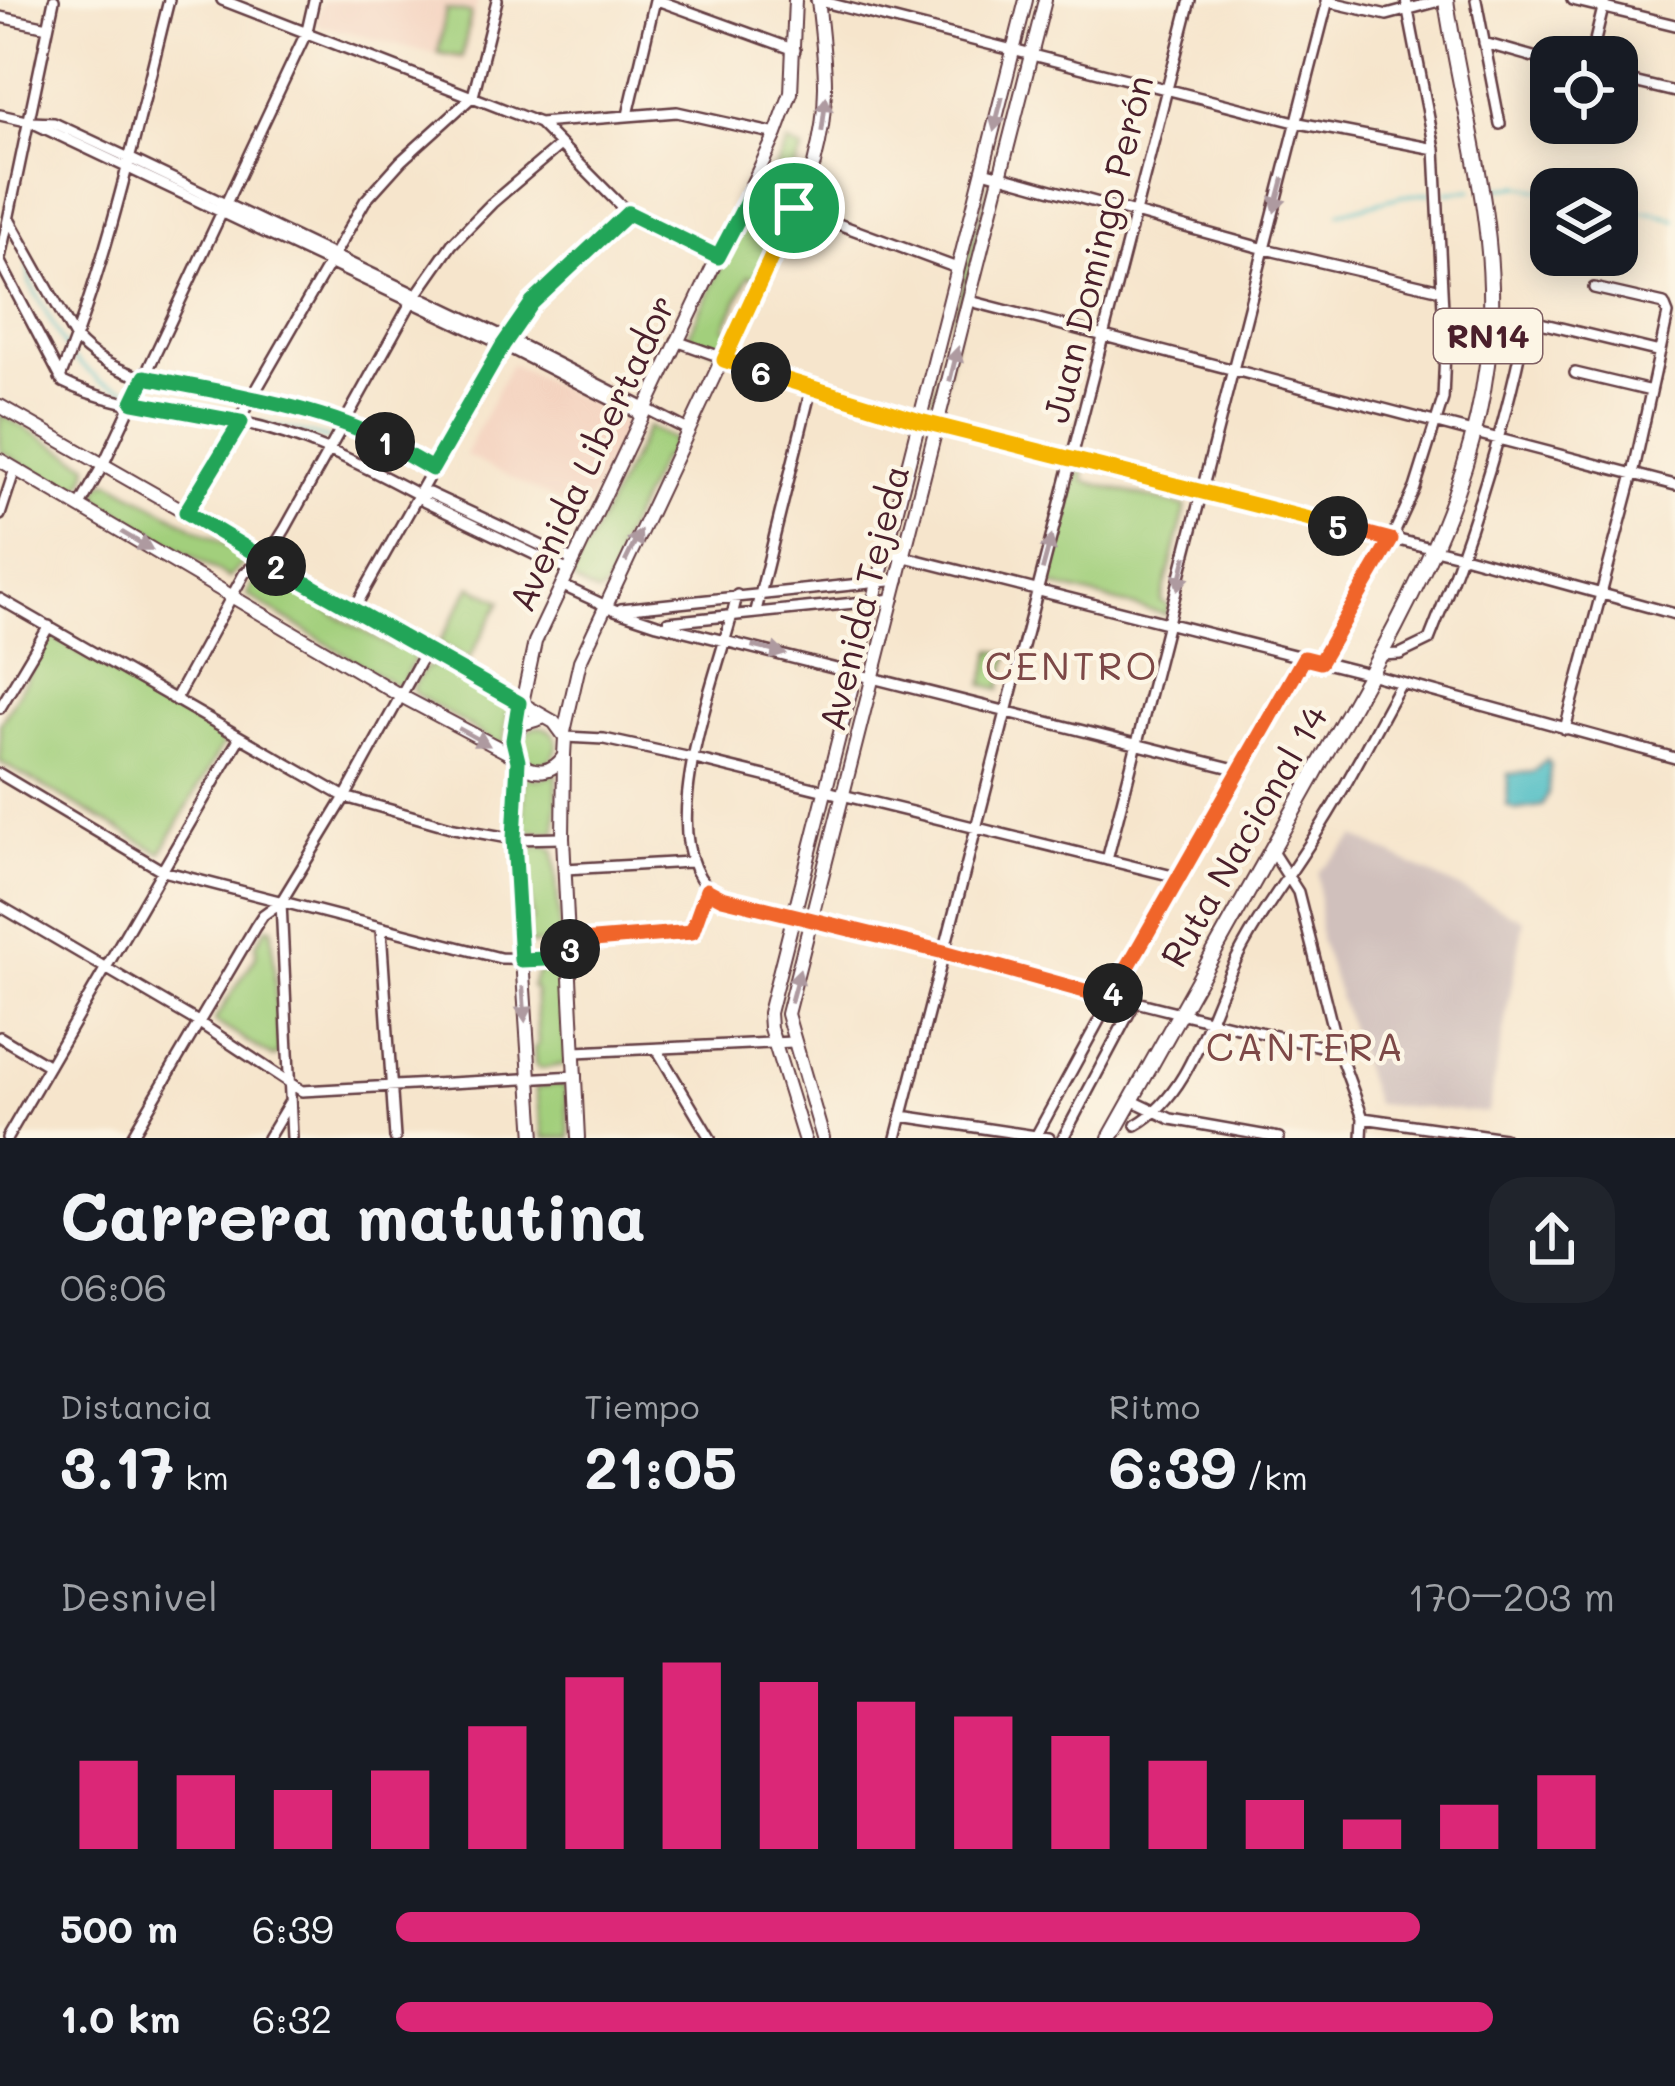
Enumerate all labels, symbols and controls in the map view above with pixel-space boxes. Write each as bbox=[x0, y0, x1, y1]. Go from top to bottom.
map controls bbox=[1530, 36, 1638, 276]
button: locate bbox=[1530, 36, 1638, 144]
street label: Juan Domingo Perón bbox=[1031, 70, 1162, 427]
one-way arrow bbox=[815, 95, 834, 132]
one-way arrow bbox=[988, 95, 1007, 132]
pin bbox=[743, 157, 845, 259]
button: layers bbox=[1530, 168, 1638, 276]
icon: arrive bbox=[761, 175, 827, 241]
one-way arrow bbox=[1269, 177, 1288, 214]
street label: Avenida Libertador bbox=[497, 286, 685, 618]
road number: RN14 bbox=[1434, 309, 1542, 363]
pin: 6 bbox=[731, 342, 791, 402]
one-way arrow bbox=[945, 345, 964, 382]
text: 6 bbox=[751, 350, 771, 393]
pin: 1 bbox=[355, 412, 415, 472]
text: 1 bbox=[378, 420, 392, 463]
street label: Avenida Tejeda bbox=[807, 460, 918, 735]
pin: 5 bbox=[1308, 496, 1368, 556]
text: 5 bbox=[1328, 504, 1348, 547]
one-way arrow bbox=[623, 528, 643, 563]
one-way arrow bbox=[120, 530, 154, 551]
one-way arrow bbox=[1039, 534, 1058, 571]
pin: 2 bbox=[246, 536, 306, 596]
text: 2 bbox=[267, 544, 285, 587]
one-way arrow bbox=[1171, 554, 1190, 591]
district label: CENTRO bbox=[985, 639, 1159, 690]
one-way arrow bbox=[750, 641, 787, 660]
street label: Ruta Nacional 14 bbox=[1149, 696, 1337, 975]
one-way arrow bbox=[457, 726, 491, 747]
pin: 3 bbox=[540, 919, 600, 979]
text: 3 bbox=[560, 927, 580, 970]
pin: 4 bbox=[1083, 963, 1143, 1023]
one-way arrow bbox=[786, 967, 805, 1004]
text: 4 bbox=[1103, 971, 1123, 1014]
one-way arrow bbox=[515, 985, 534, 1023]
district label: CANTERA bbox=[1206, 1020, 1406, 1071]
text: Carrera matutina bbox=[60, 1172, 646, 1258]
button: share bbox=[1489, 1177, 1615, 1303]
text: 06:06 bbox=[60, 1260, 167, 1311]
text: Distancia bbox=[60, 1384, 212, 1427]
text: Tiempo bbox=[584, 1384, 699, 1427]
text: Ritmo bbox=[1109, 1384, 1200, 1427]
text: 3.17 bbox=[60, 1427, 174, 1505]
text: 21:05 bbox=[584, 1427, 737, 1505]
text: 6:39 bbox=[1109, 1427, 1236, 1505]
text: km bbox=[174, 1455, 229, 1498]
text: /km bbox=[1236, 1455, 1308, 1498]
text: Desnivel bbox=[60, 1570, 218, 1621]
text: 170–203 m bbox=[1408, 1570, 1615, 1621]
text: 500 m bbox=[60, 1902, 178, 1953]
text: 6:39 bbox=[252, 1902, 334, 1953]
text: 1.0 km bbox=[60, 1992, 180, 2043]
text: 6:32 bbox=[252, 1992, 332, 2043]

